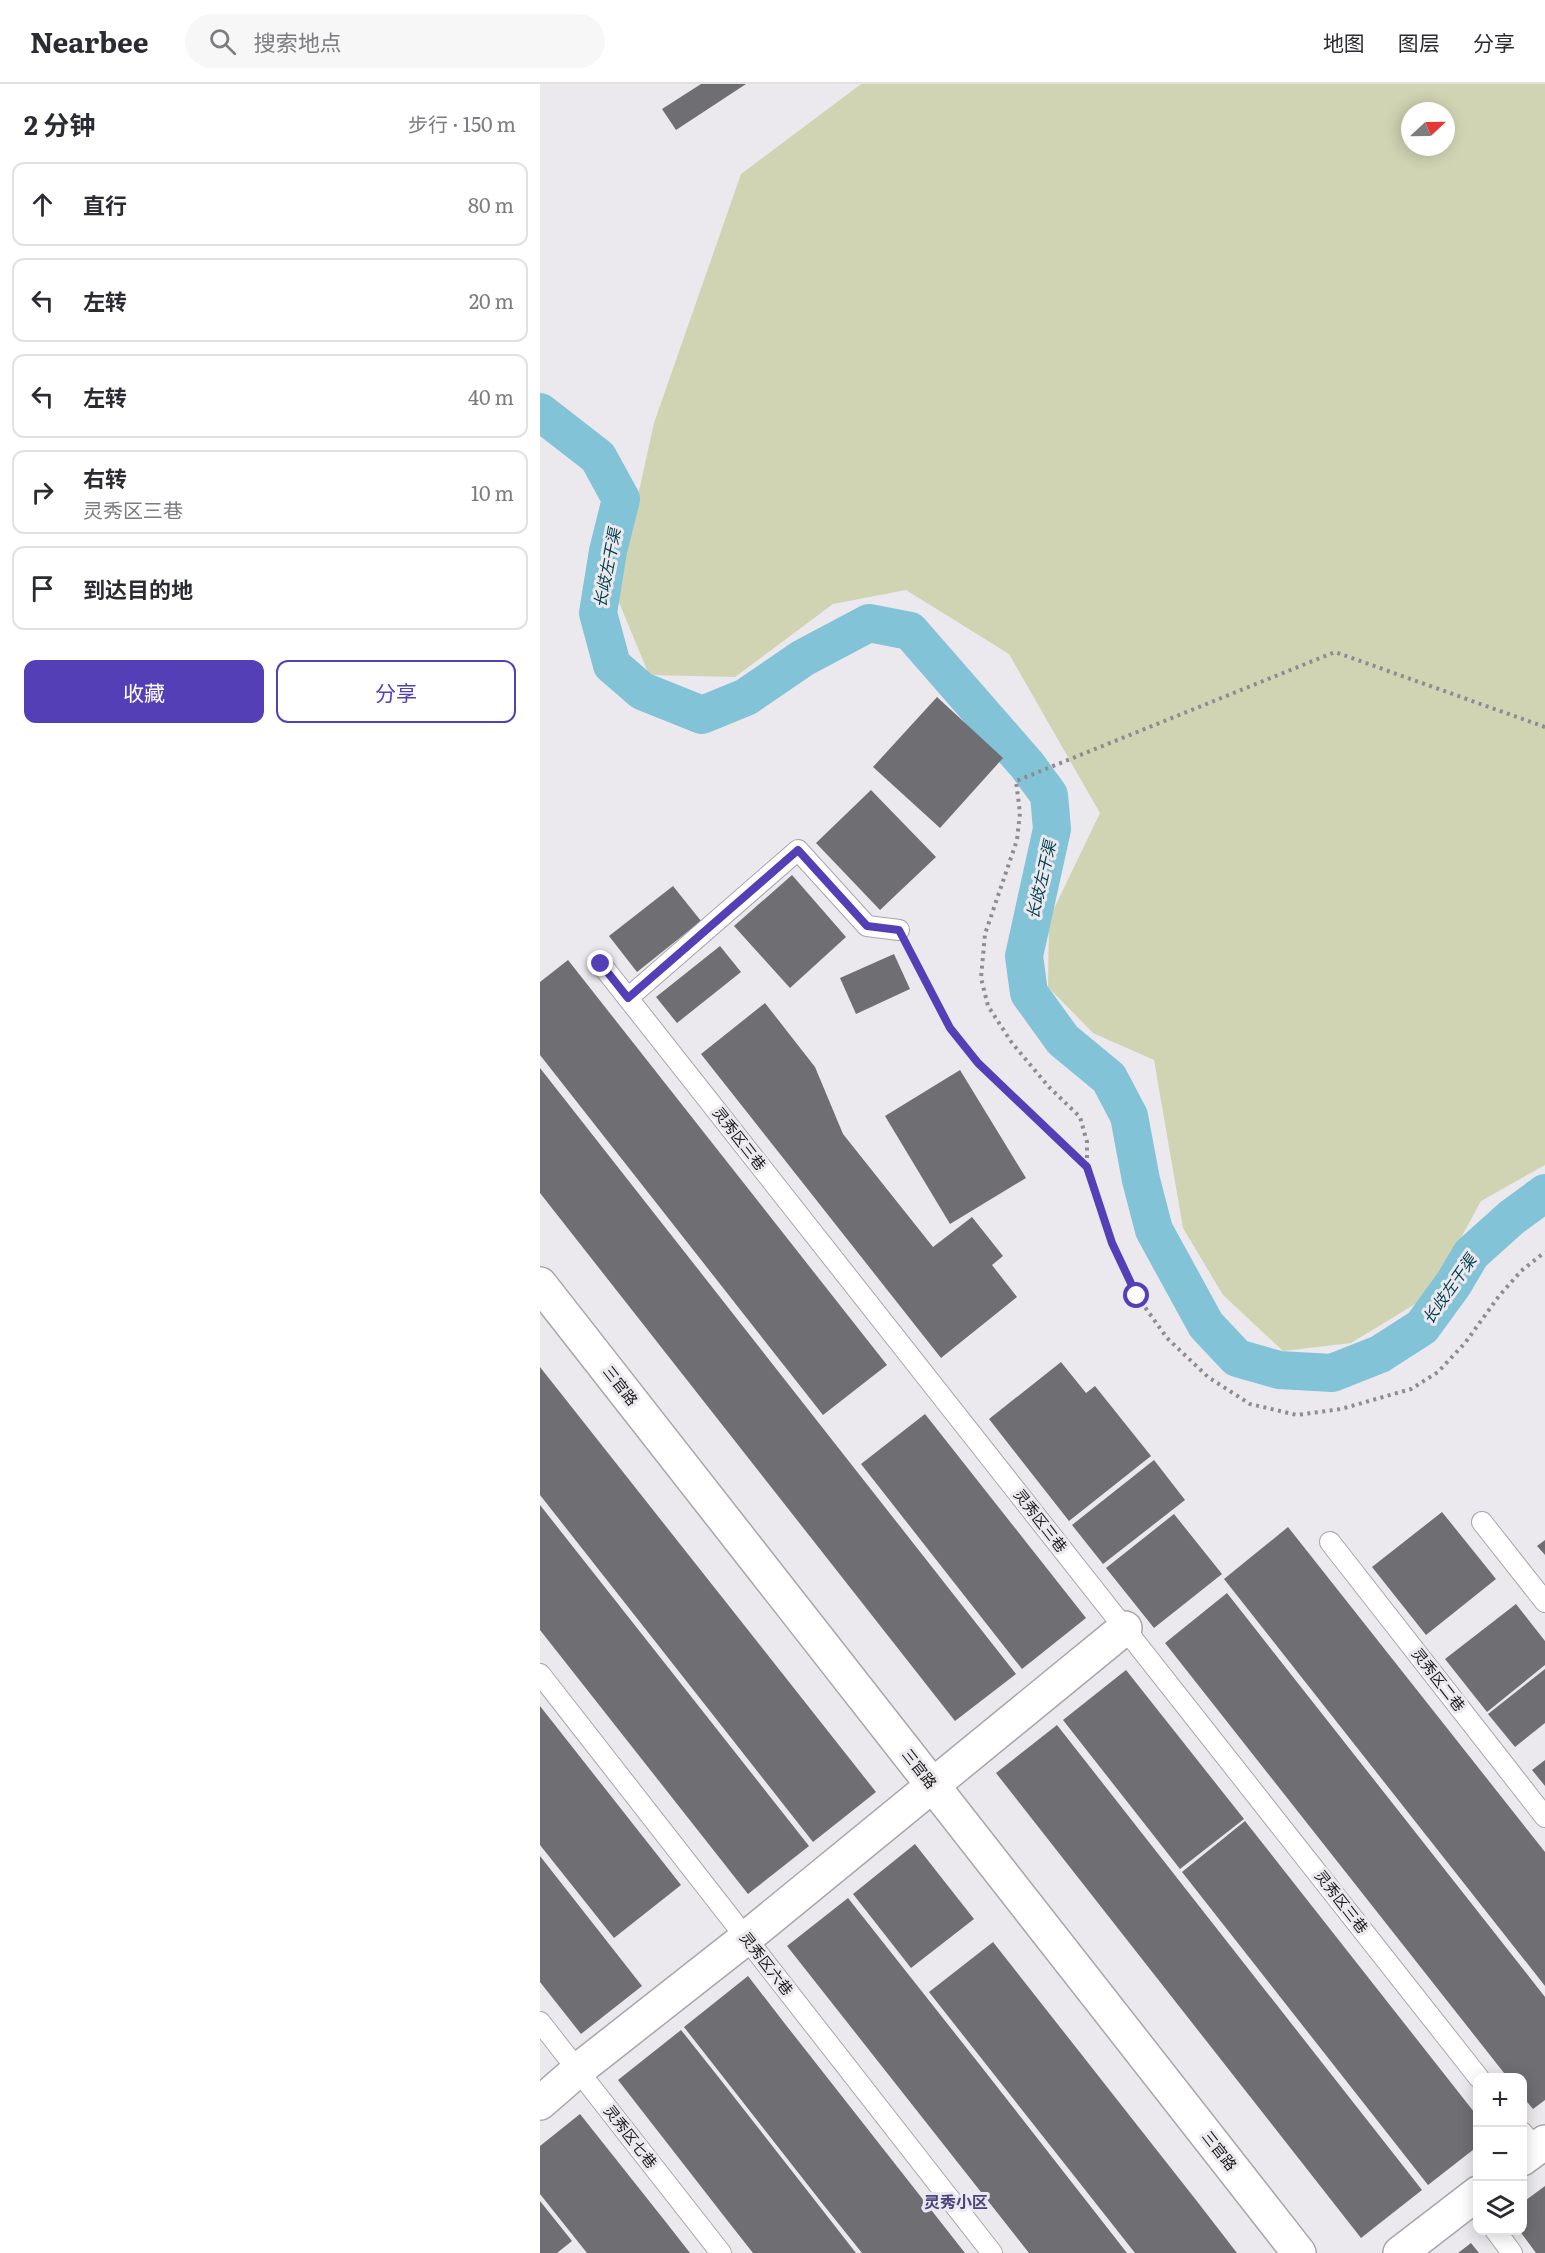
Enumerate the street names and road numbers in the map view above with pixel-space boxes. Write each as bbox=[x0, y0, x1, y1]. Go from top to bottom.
street label: 灵秀区三巷 bbox=[708, 1101, 772, 1175]
street label: 三官路 bbox=[598, 1360, 644, 1410]
street label: 灵秀区三巷 bbox=[1009, 1483, 1073, 1557]
street label: 灵秀区二巷 bbox=[1407, 1642, 1471, 1716]
street label: 三官路 bbox=[897, 1743, 943, 1793]
street label: 灵秀区三巷 bbox=[1310, 1864, 1374, 1938]
street label: 灵秀区六巷 bbox=[735, 1926, 799, 2000]
street label: 灵秀区七巷 bbox=[599, 2099, 663, 2173]
street label: 三官路 bbox=[1197, 2125, 1243, 2175]

